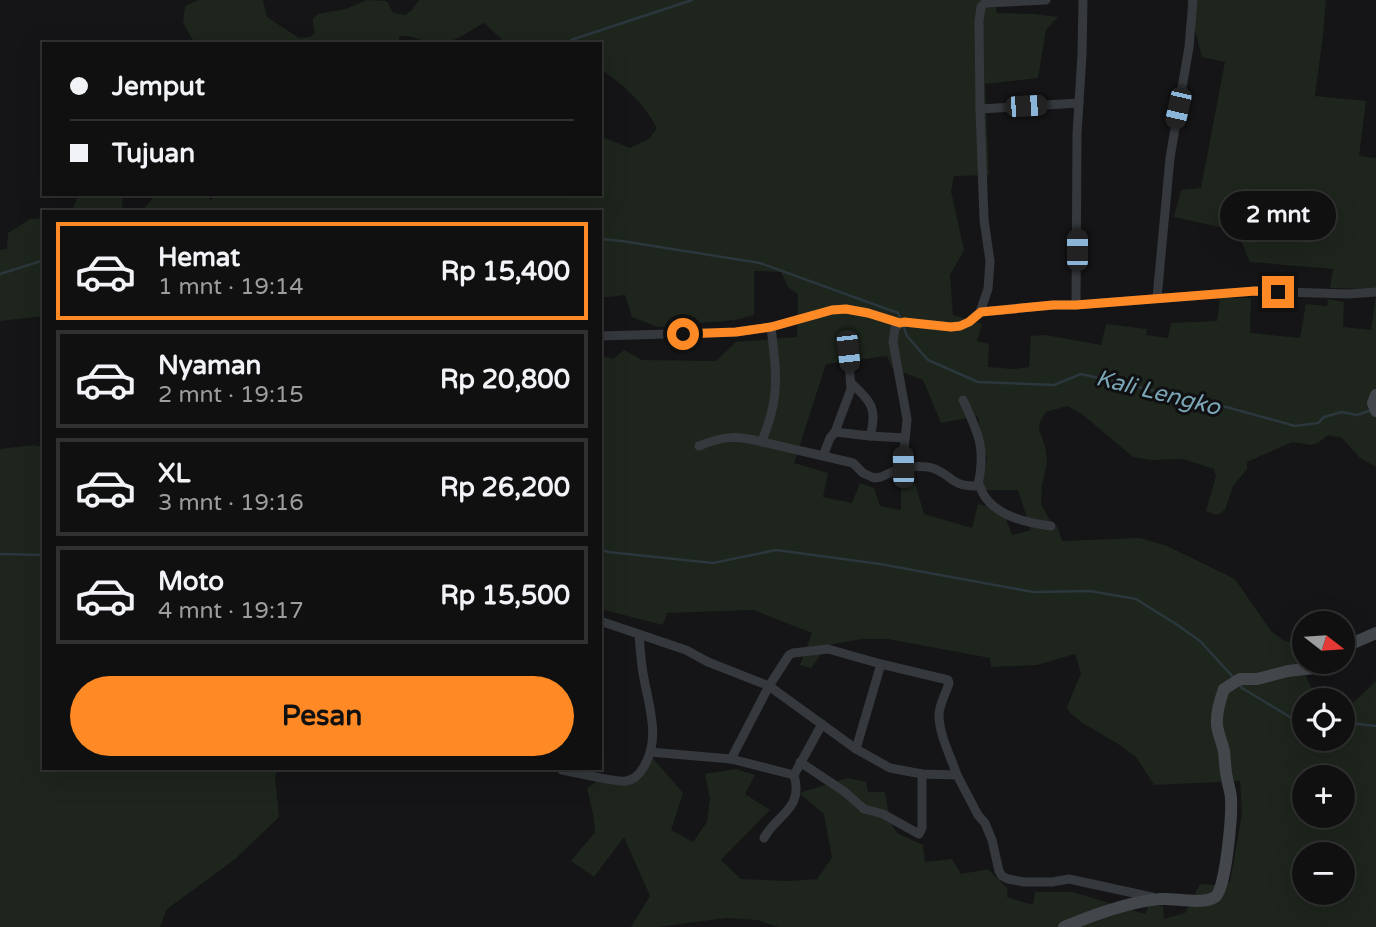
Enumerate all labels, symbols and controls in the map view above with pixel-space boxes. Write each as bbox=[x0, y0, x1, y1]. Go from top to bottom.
text: Jemput bbox=[112, 71, 205, 102]
car bbox=[1164, 85, 1193, 131]
car bbox=[1005, 94, 1048, 118]
text: Tujuan bbox=[112, 138, 195, 169]
callout: 2 mnt bbox=[1220, 190, 1336, 240]
text: 2 mnt bbox=[1246, 201, 1310, 229]
car bbox=[1067, 229, 1088, 271]
icon: car bbox=[74, 240, 137, 303]
text: Hemat bbox=[158, 242, 240, 273]
text: Rp 15,400 bbox=[441, 256, 570, 287]
text: 1 mnt · 19:14 bbox=[158, 273, 304, 301]
route end bbox=[1262, 276, 1294, 308]
route start bbox=[667, 318, 699, 350]
car bbox=[836, 329, 861, 373]
icon: car bbox=[74, 348, 137, 411]
text: Nyaman bbox=[158, 350, 261, 381]
text: Rp 20,800 bbox=[440, 364, 570, 395]
water label: Kali Lengko bbox=[1093, 364, 1224, 422]
text: 2 mnt · 19:15 bbox=[158, 381, 304, 409]
car bbox=[893, 446, 914, 488]
icon: car bbox=[74, 456, 137, 519]
text: XL bbox=[158, 458, 190, 489]
text: Rp 26,200 bbox=[440, 472, 570, 503]
text: 3 mnt · 19:16 bbox=[158, 489, 304, 517]
icon: car bbox=[74, 564, 137, 627]
text: Moto bbox=[158, 566, 224, 597]
text: Rp 15,500 bbox=[440, 580, 570, 611]
text: 4 mnt · 19:17 bbox=[158, 597, 304, 625]
north arrow bbox=[1292, 611, 1354, 674]
map controls bbox=[1292, 611, 1355, 905]
button: Pesan bbox=[70, 676, 574, 756]
button: locate bbox=[1292, 688, 1355, 751]
button: + bbox=[1292, 765, 1355, 828]
button: − bbox=[1292, 842, 1355, 905]

